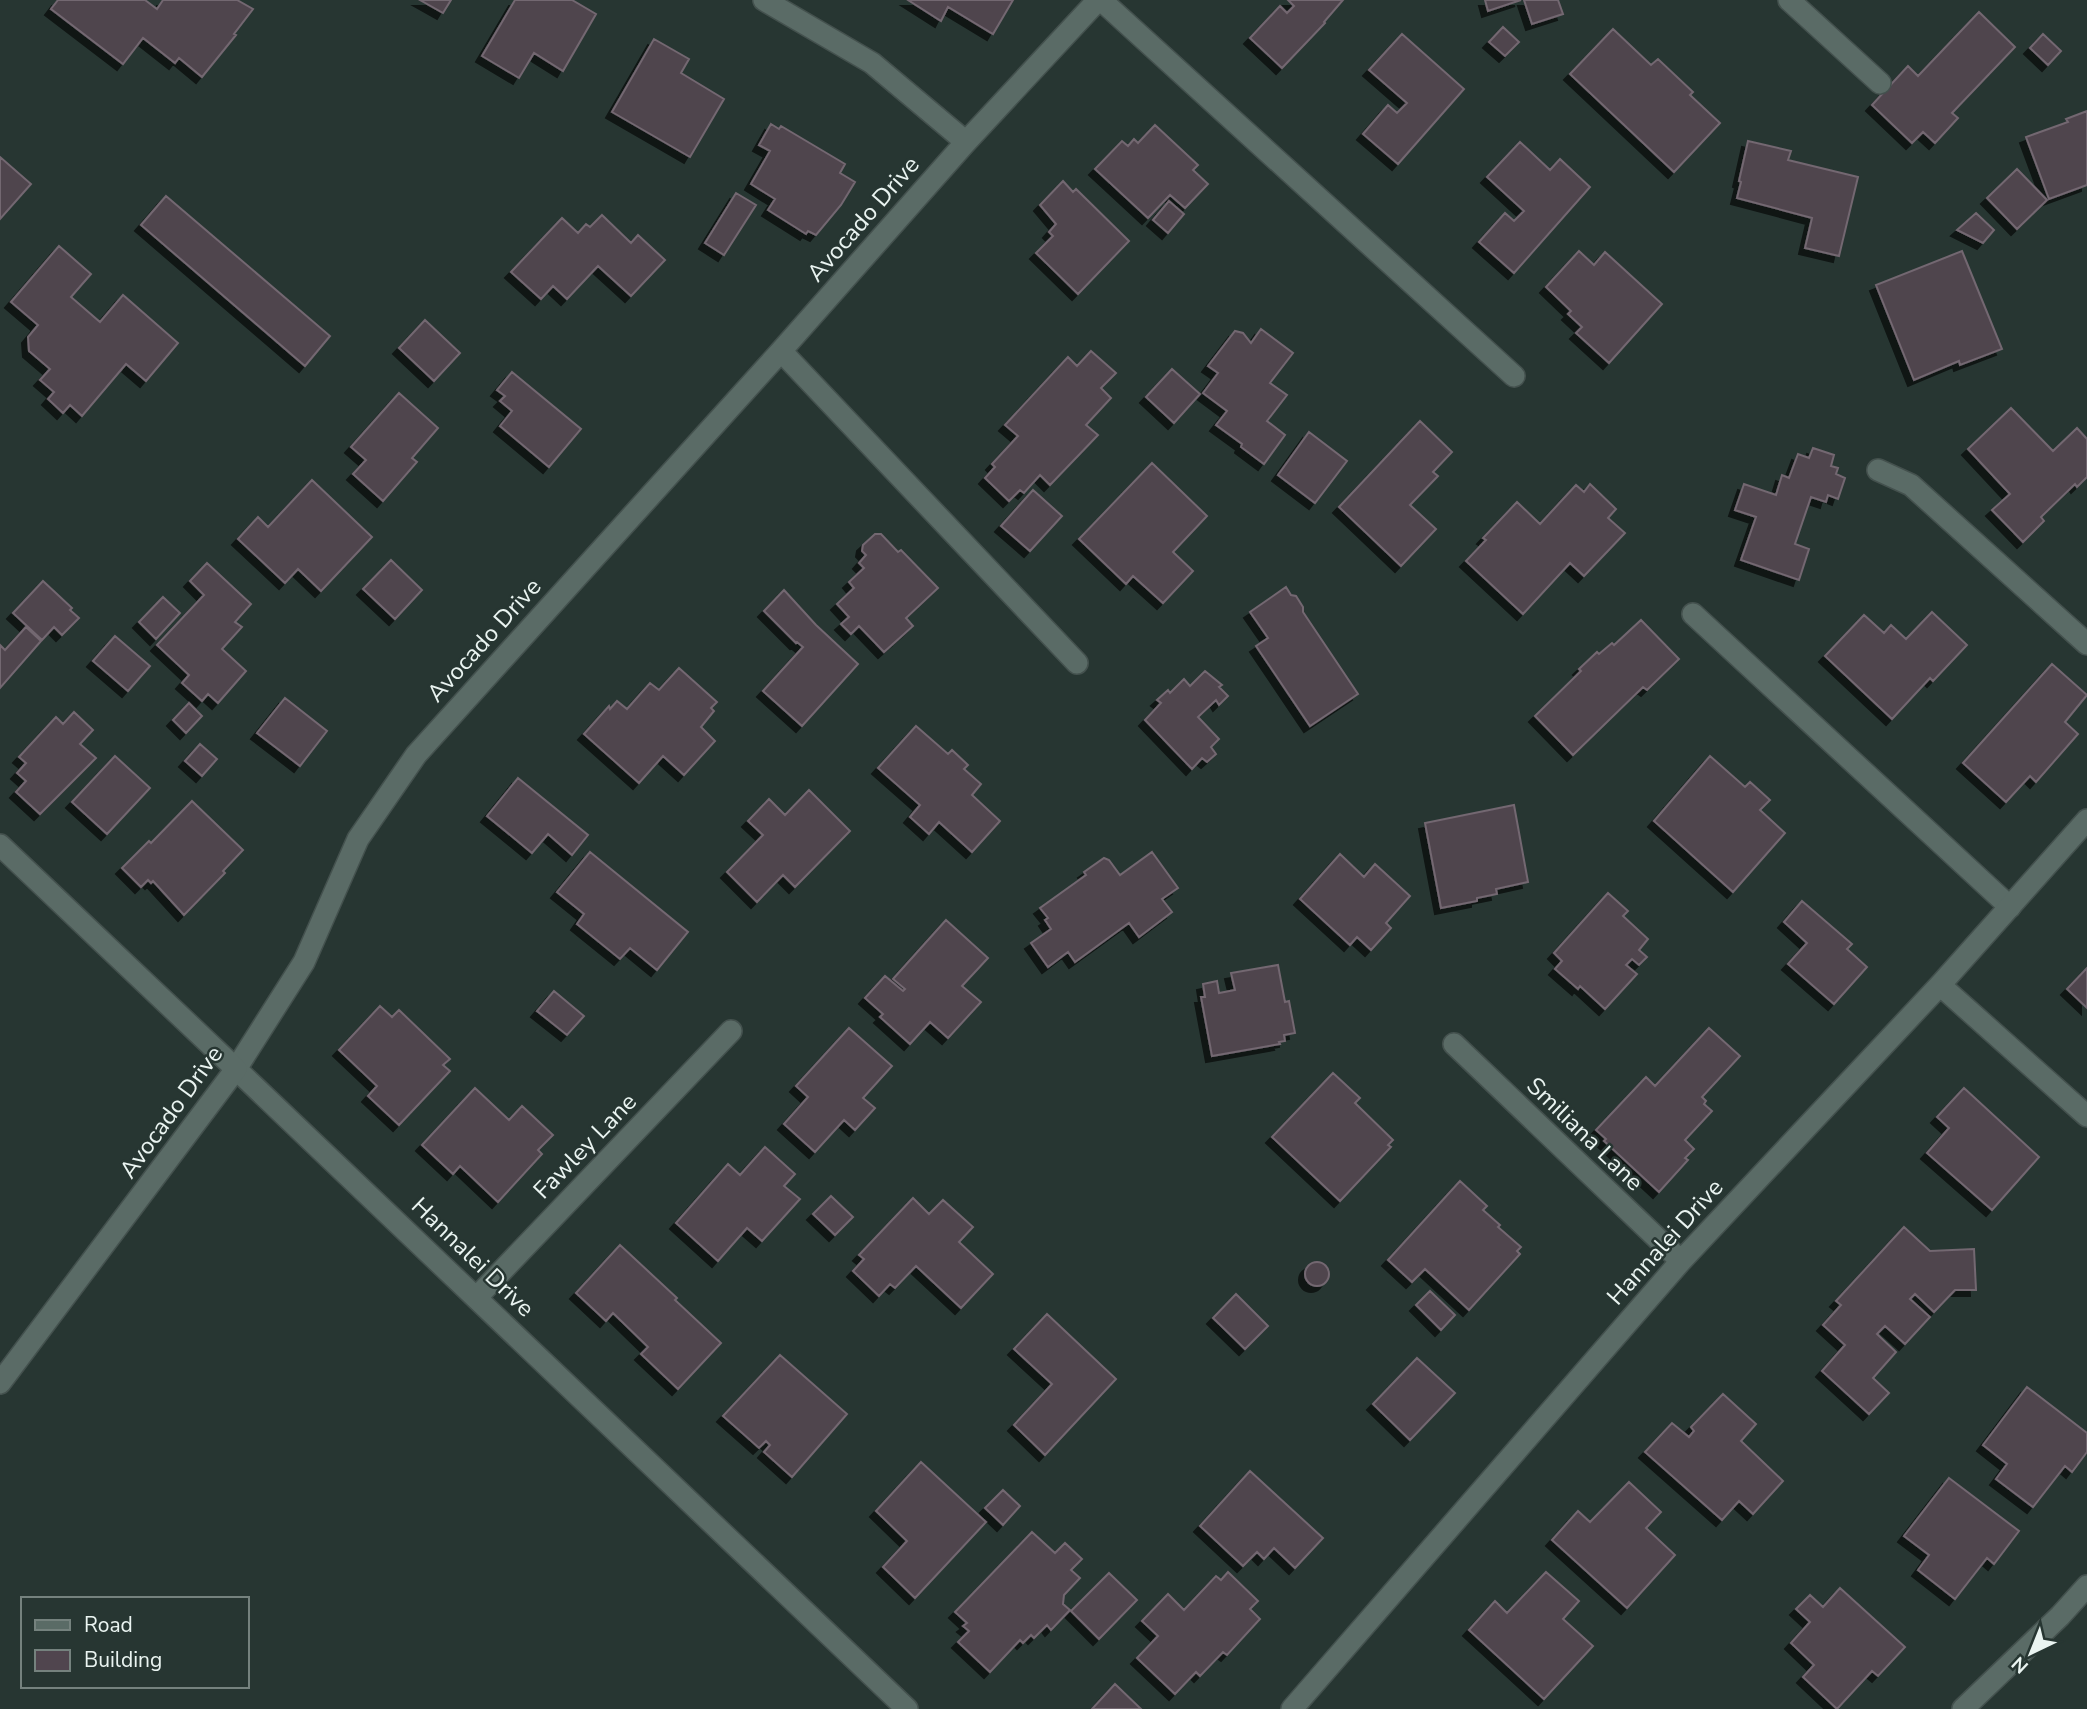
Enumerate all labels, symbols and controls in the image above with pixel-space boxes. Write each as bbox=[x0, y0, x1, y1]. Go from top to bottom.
street label: Avocado Drive bbox=[800, 149, 926, 289]
street label: Avocado Drive bbox=[420, 571, 548, 709]
street label: Avocado Drive bbox=[112, 1039, 230, 1185]
street label: Smiliana Lane bbox=[1520, 1070, 1650, 1198]
street label: Fawley Lane bbox=[526, 1086, 644, 1206]
street label: Hannalei Drive bbox=[1600, 1172, 1730, 1312]
street label: Hannalei Drive bbox=[405, 1190, 541, 1324]
legend bbox=[21, 1597, 248, 1688]
text: Road bbox=[84, 1611, 133, 1639]
north arrow bbox=[1996, 1618, 2066, 1688]
text: Building bbox=[84, 1646, 162, 1674]
text: N bbox=[2006, 1650, 2034, 1679]

